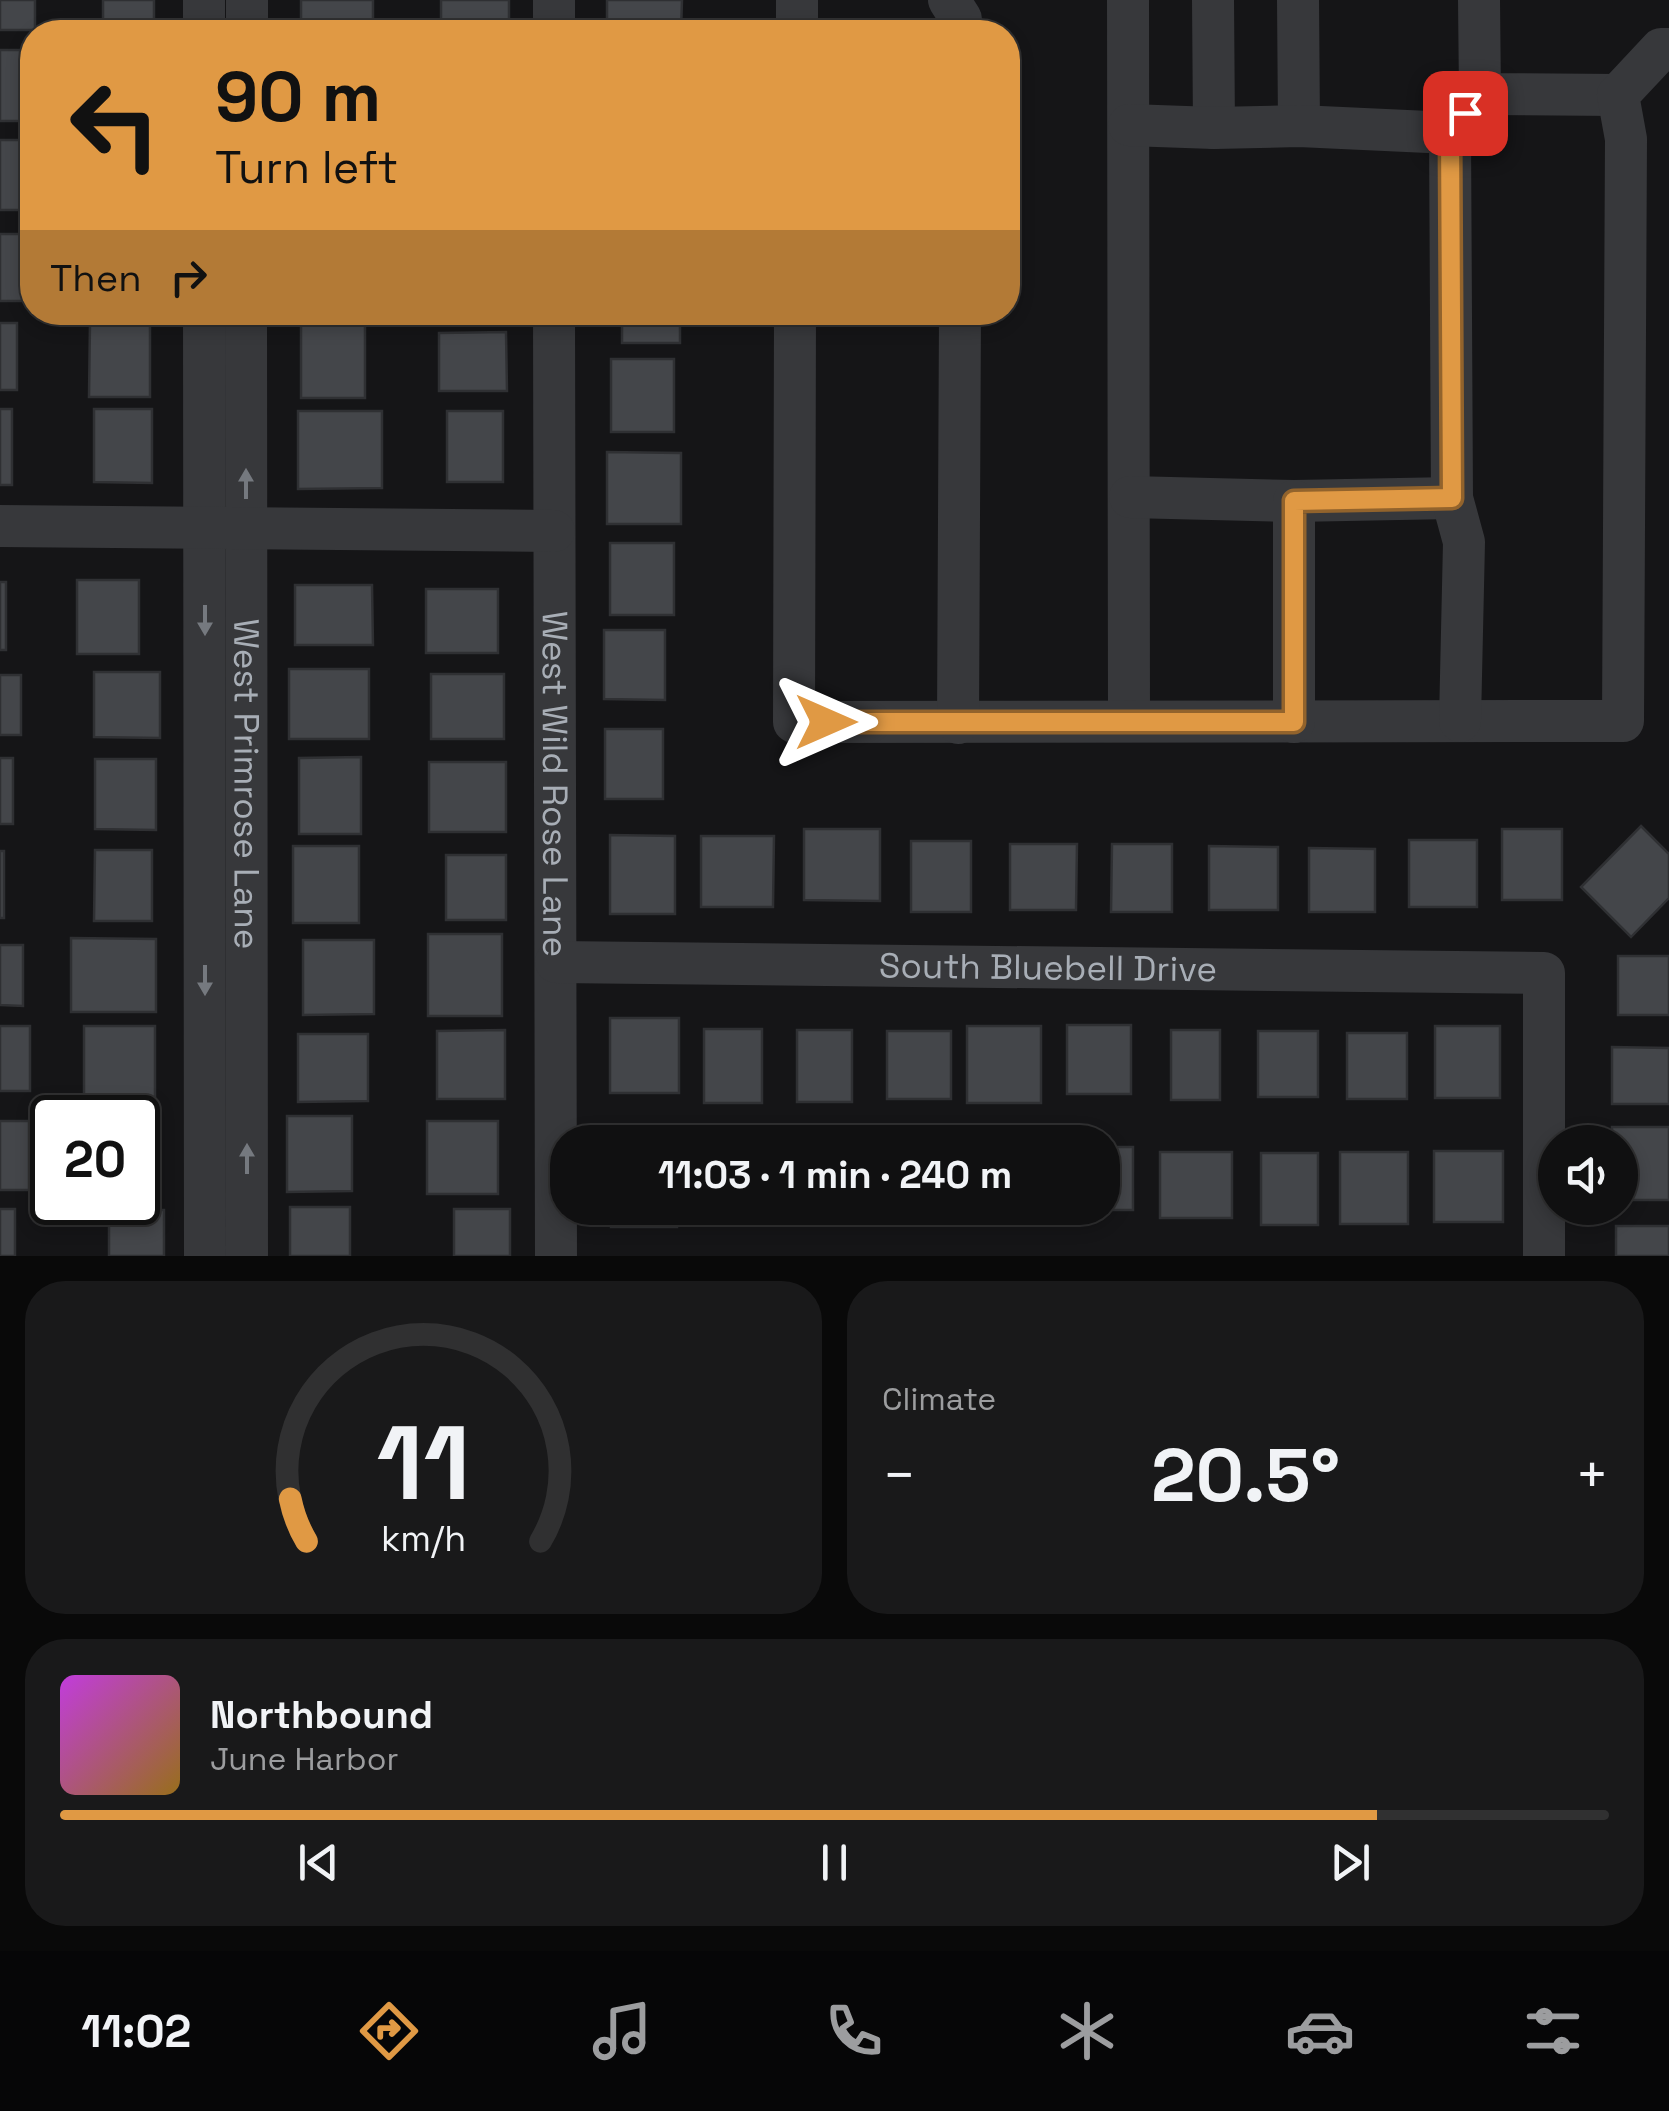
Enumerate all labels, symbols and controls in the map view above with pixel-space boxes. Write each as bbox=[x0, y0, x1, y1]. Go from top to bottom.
text: 90 m bbox=[215, 52, 381, 141]
icon: left bbox=[50, 60, 180, 190]
pin bbox=[1423, 71, 1508, 156]
icon: arrive bbox=[1438, 86, 1493, 141]
text: Turn left bbox=[215, 139, 398, 196]
icon: right bbox=[161, 250, 216, 305]
text: Then bbox=[50, 254, 141, 302]
one-way arrow bbox=[238, 467, 254, 499]
one-way arrow bbox=[197, 604, 213, 636]
street label: West Wild Rose Lane bbox=[533, 611, 577, 957]
street label: West Primrose Lane bbox=[224, 619, 269, 949]
position arrow bbox=[774, 670, 878, 774]
street label: South Bluebell Drive bbox=[879, 944, 1217, 991]
one-way arrow bbox=[197, 964, 213, 996]
speed limit sign: 20 bbox=[30, 1095, 160, 1225]
map controls bbox=[1538, 1125, 1638, 1225]
button: sound bbox=[1538, 1125, 1638, 1225]
one-way arrow bbox=[239, 1142, 255, 1174]
text: 11:03 · 1 min · 240 m bbox=[658, 1151, 1012, 1199]
text: Climate bbox=[882, 1379, 996, 1419]
text: 11 bbox=[376, 1397, 471, 1529]
text: 20.5° bbox=[1151, 1427, 1340, 1523]
text: − bbox=[882, 1440, 916, 1510]
text: + bbox=[1575, 1440, 1609, 1510]
text: km/h bbox=[381, 1516, 466, 1561]
text: Northbound bbox=[210, 1691, 433, 1739]
text: June Harbor bbox=[210, 1739, 398, 1779]
icon: previous bbox=[291, 1835, 346, 1890]
icon: pause bbox=[807, 1835, 862, 1890]
icon: next bbox=[1323, 1835, 1378, 1890]
icon: directions bbox=[354, 1996, 424, 2066]
icon: music bbox=[587, 1996, 657, 2066]
icon: phone bbox=[819, 1996, 889, 2066]
icon: climate bbox=[1052, 1996, 1122, 2066]
icon: car bbox=[1285, 1996, 1355, 2066]
icon: filters bbox=[1518, 1996, 1588, 2066]
text: 11:02 bbox=[81, 2003, 191, 2060]

